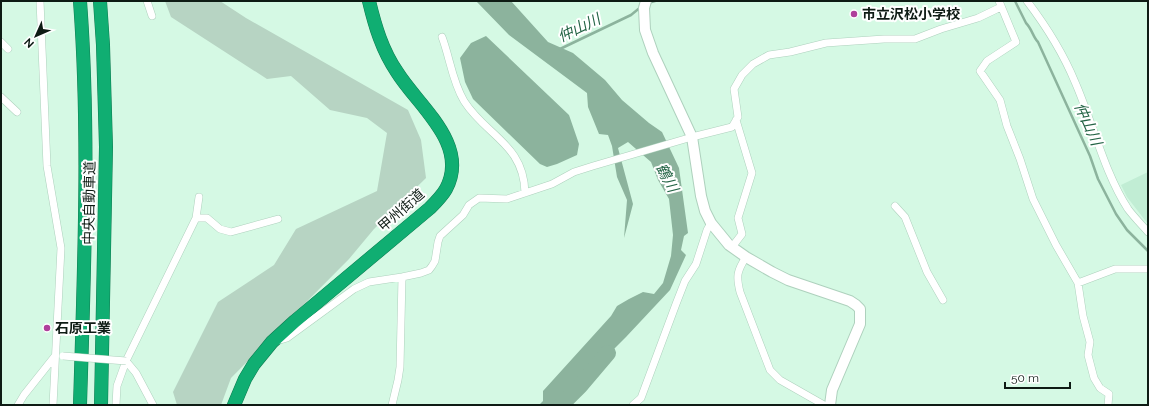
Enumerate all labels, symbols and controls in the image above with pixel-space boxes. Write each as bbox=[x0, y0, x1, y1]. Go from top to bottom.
place label: 市立沢松小学校 bbox=[862, 6, 960, 22]
water label: 仲山川 bbox=[555, 9, 605, 46]
marker: 市立沢松小学校 bbox=[849, 9, 859, 19]
north arrow bbox=[16, 16, 56, 56]
text: N bbox=[22, 35, 37, 50]
water label: 仲山川 bbox=[1071, 100, 1106, 150]
street label: 中央自動車道 bbox=[80, 161, 98, 245]
water label: 鶴川 bbox=[652, 161, 683, 197]
street label: 甲州街道 bbox=[375, 186, 427, 234]
place label: 石原工業 bbox=[55, 320, 111, 336]
marker: 石原工業 bbox=[42, 323, 52, 333]
scale bar bbox=[1005, 364, 1070, 390]
text: 50 m bbox=[1011, 371, 1039, 385]

